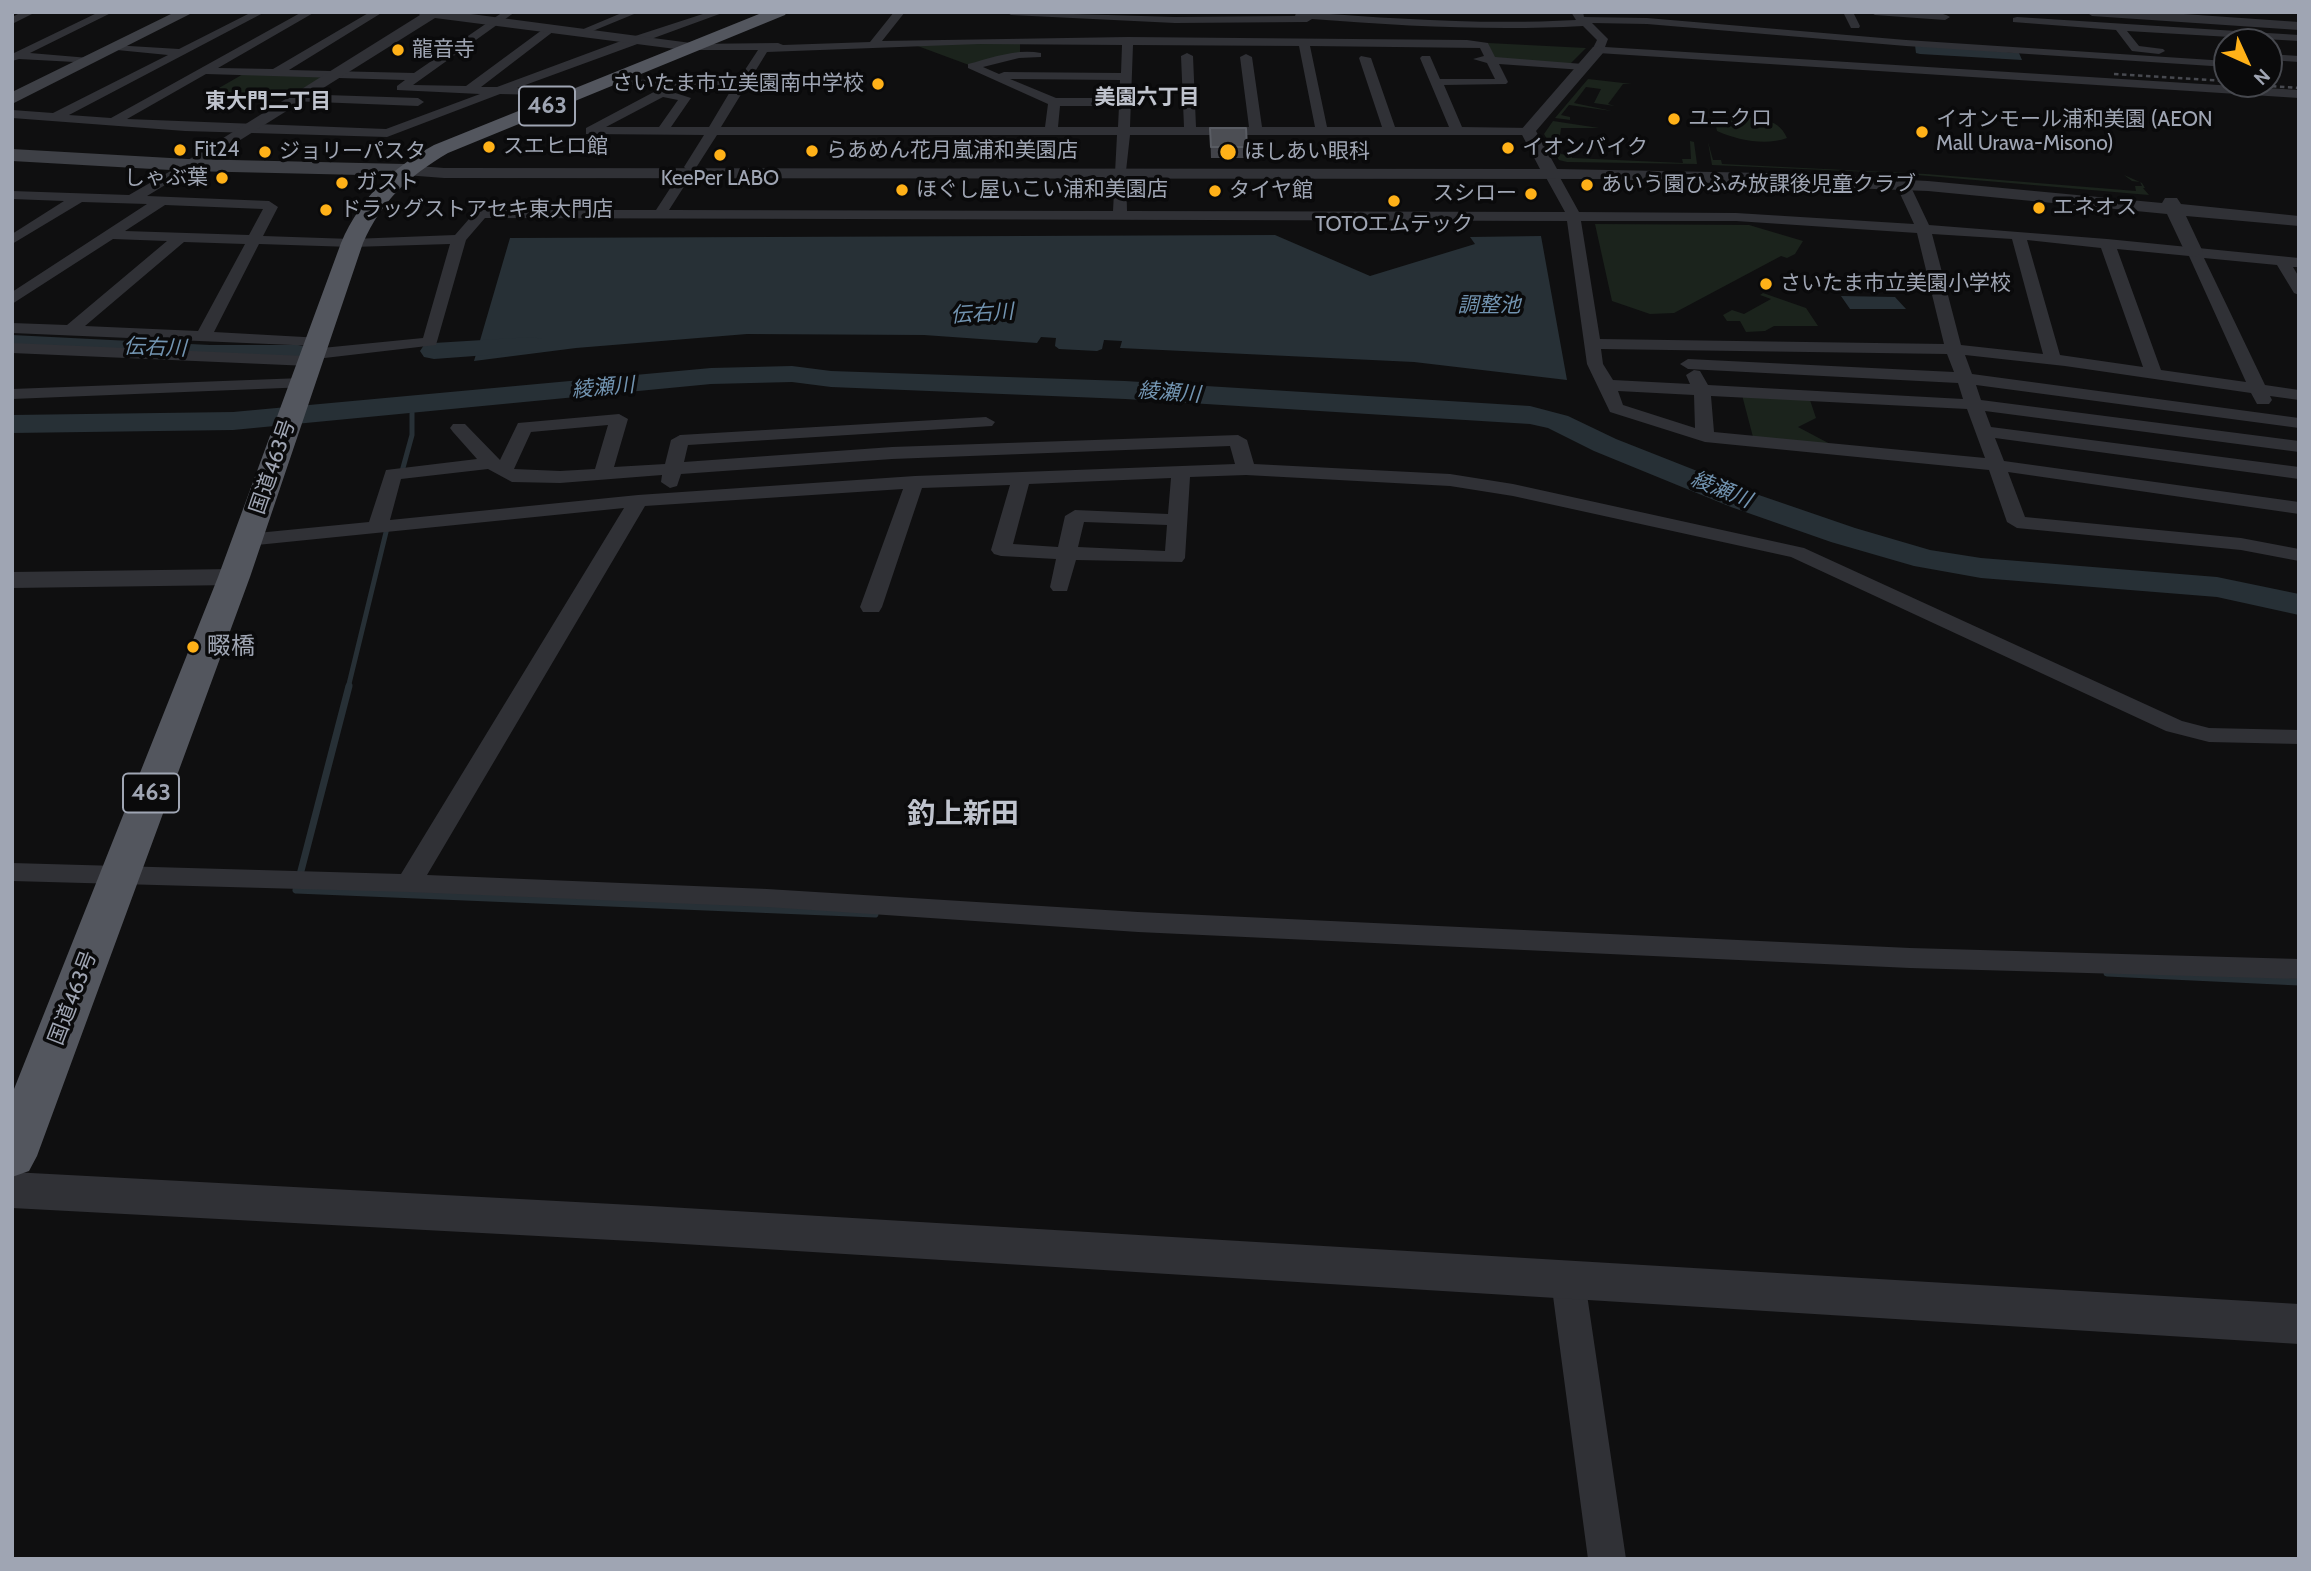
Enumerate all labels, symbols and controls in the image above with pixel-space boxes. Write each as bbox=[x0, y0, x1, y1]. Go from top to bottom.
north arrow bbox=[2213, 28, 2283, 98]
place label: 龍音寺 bbox=[412, 37, 475, 63]
marker: 龍音寺 bbox=[390, 42, 406, 58]
text: N bbox=[2249, 64, 2275, 90]
place label: さいたま市立美園南中学校 bbox=[612, 71, 864, 97]
marker: さいたま市立美園南中学校 bbox=[870, 76, 886, 92]
district label: 美園六丁目 bbox=[1095, 85, 1199, 111]
road number: 463 bbox=[519, 86, 575, 125]
district label: 東大門二丁目 bbox=[205, 89, 331, 115]
place label: ユニクロ bbox=[1688, 106, 1772, 132]
place label: イオンモール浦和美園 (AEON Mall Urawa-Misono) bbox=[1936, 107, 2213, 157]
marker: ユニクロ bbox=[1666, 111, 1682, 127]
marker: イオンモール浦和美園 (AEON Mall Urawa-Misono) bbox=[1914, 124, 1930, 140]
place label: スエヒロ館 bbox=[503, 134, 608, 160]
place label: イオンバイク bbox=[1522, 135, 1648, 161]
place label: Fit24 bbox=[194, 137, 240, 163]
place label: らあめん花月嵐浦和美園店 bbox=[826, 138, 1078, 164]
place label: ジョリーパスタ bbox=[279, 139, 426, 165]
marker: スエヒロ館 bbox=[481, 139, 497, 155]
place label: ほしあい眼科 bbox=[1244, 139, 1370, 165]
marker: イオンバイク bbox=[1500, 140, 1516, 156]
marker: Fit24 bbox=[172, 142, 188, 158]
marker: ほしあい眼科 bbox=[1218, 142, 1238, 162]
marker: らあめん花月嵐浦和美園店 bbox=[804, 143, 820, 159]
marker: ジョリーパスタ bbox=[257, 144, 273, 160]
marker: KeePer LABO bbox=[712, 147, 728, 163]
place label: しゃぶ葉 bbox=[124, 165, 208, 191]
place label: KeePer LABO bbox=[661, 166, 779, 192]
marker: しゃぶ葉 bbox=[214, 170, 230, 186]
place label: ガスト bbox=[356, 170, 419, 196]
place label: あいう園ひふみ放課後児童クラブ bbox=[1601, 172, 1916, 198]
marker: ガスト bbox=[334, 175, 350, 191]
place label: ほぐし屋いこい浦和美園店 bbox=[916, 177, 1168, 203]
marker: あいう園ひふみ放課後児童クラブ bbox=[1579, 177, 1595, 193]
place label: タイヤ館 bbox=[1229, 178, 1313, 204]
place label: スシロー bbox=[1433, 181, 1517, 207]
marker: ほぐし屋いこい浦和美園店 bbox=[894, 182, 910, 198]
marker: タイヤ館 bbox=[1207, 183, 1223, 199]
marker: スシロー bbox=[1523, 186, 1539, 202]
marker: TOTOエムテック bbox=[1386, 193, 1402, 209]
place label: エネオス bbox=[2053, 195, 2137, 221]
place label: ドラッグストアセキ東大門店 bbox=[340, 197, 613, 223]
marker: エネオス bbox=[2031, 200, 2047, 216]
marker: ドラッグストアセキ東大門店 bbox=[318, 202, 334, 218]
place label: TOTOエムテック bbox=[1315, 212, 1473, 238]
place label: さいたま市立美園小学校 bbox=[1780, 271, 2011, 297]
marker: さいたま市立美園小学校 bbox=[1758, 276, 1774, 292]
water label: 調整池 bbox=[1458, 293, 1520, 319]
water label: 伝右川 bbox=[950, 299, 1014, 329]
water label: 伝右川 bbox=[123, 334, 187, 362]
water label: 綾瀬川 bbox=[571, 373, 635, 403]
water label: 綾瀬川 bbox=[1137, 378, 1201, 408]
street label: 国道463号 bbox=[245, 416, 301, 518]
water label: 綾瀬川 bbox=[1687, 467, 1755, 513]
place label: 畷橋 bbox=[207, 633, 255, 661]
marker: 畷橋 bbox=[185, 639, 201, 655]
road number: 463 bbox=[123, 774, 179, 813]
district label: 釣上新田 bbox=[907, 798, 1019, 832]
street label: 国道463号 bbox=[44, 948, 102, 1048]

